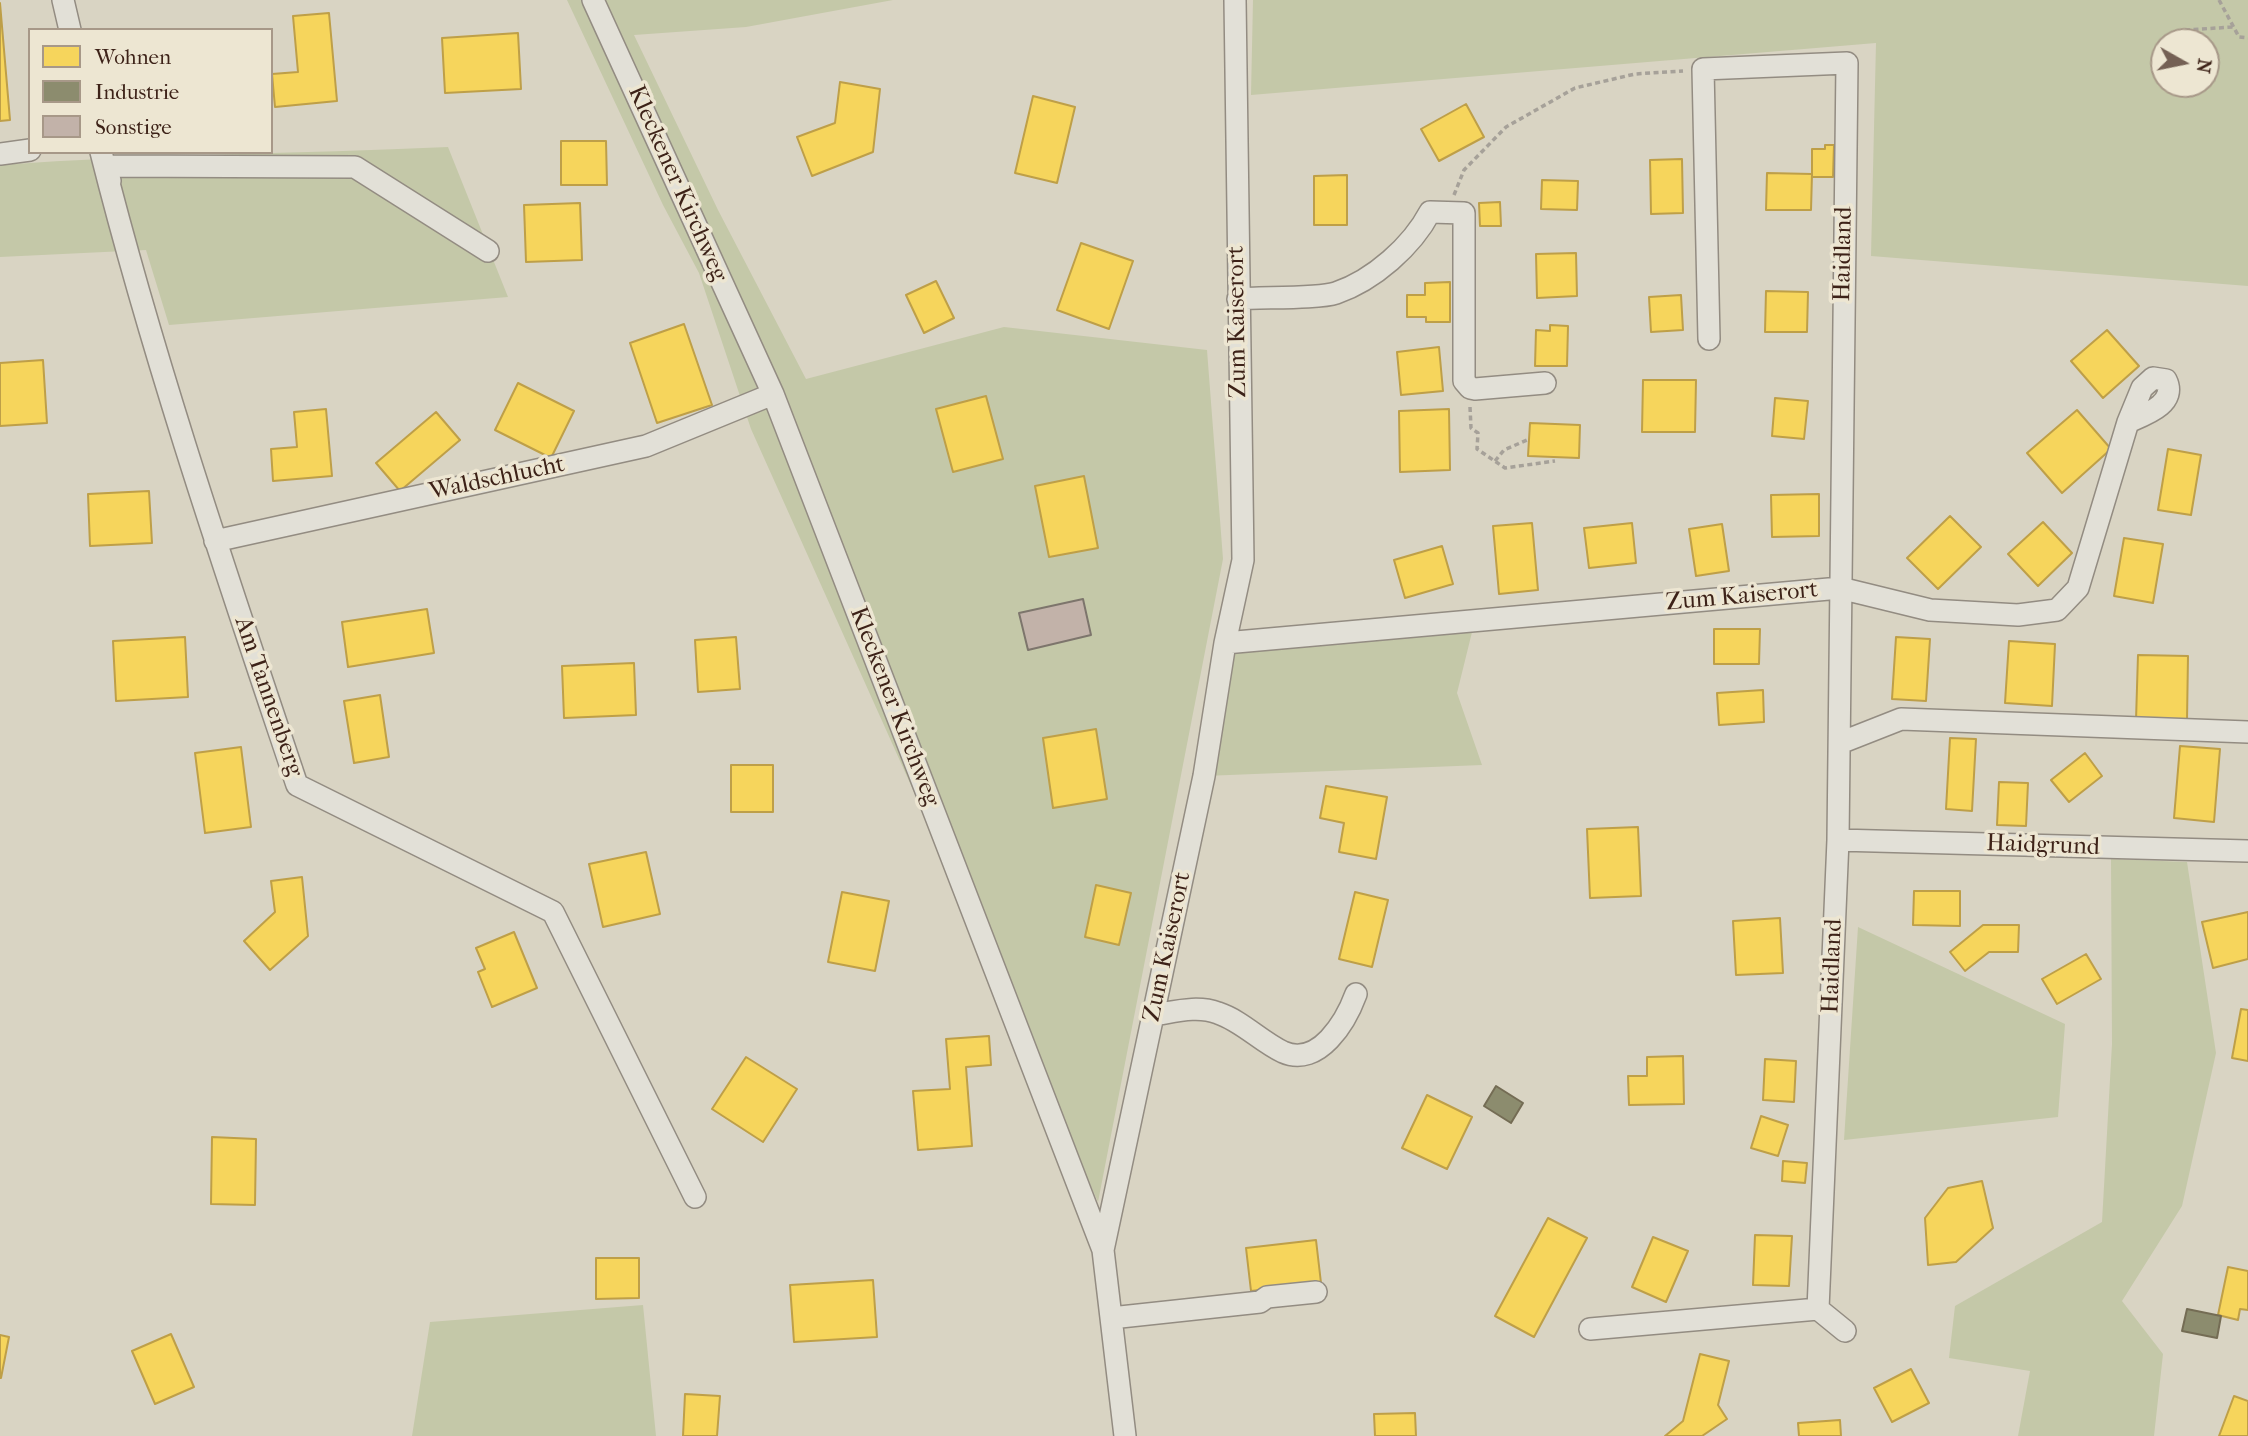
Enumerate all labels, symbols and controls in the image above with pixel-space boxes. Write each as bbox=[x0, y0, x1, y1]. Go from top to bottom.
legend bbox=[28, 28, 273, 154]
north arrow bbox=[2150, 28, 2220, 98]
text: Wohnen bbox=[95, 45, 171, 69]
text: N bbox=[2192, 57, 2216, 75]
text: Industrie bbox=[95, 80, 179, 104]
street label: Kleckener Kirchweg bbox=[621, 82, 733, 286]
text: Sonstige bbox=[95, 115, 172, 139]
street label: Haidland bbox=[1829, 206, 1859, 302]
street label: Zum Kaiserort bbox=[1222, 246, 1254, 398]
street label: Waldschlucht bbox=[427, 451, 567, 507]
street label: Zum Kaiserort bbox=[1665, 576, 1819, 618]
street label: Kleckener Kirchweg bbox=[843, 603, 945, 811]
street label: Am Tannenberg bbox=[227, 613, 309, 781]
street label: Haidgrund bbox=[1986, 830, 2100, 862]
street label: Zum Kaiserort bbox=[1138, 869, 1198, 1025]
street label: Haidland bbox=[1817, 918, 1849, 1014]

